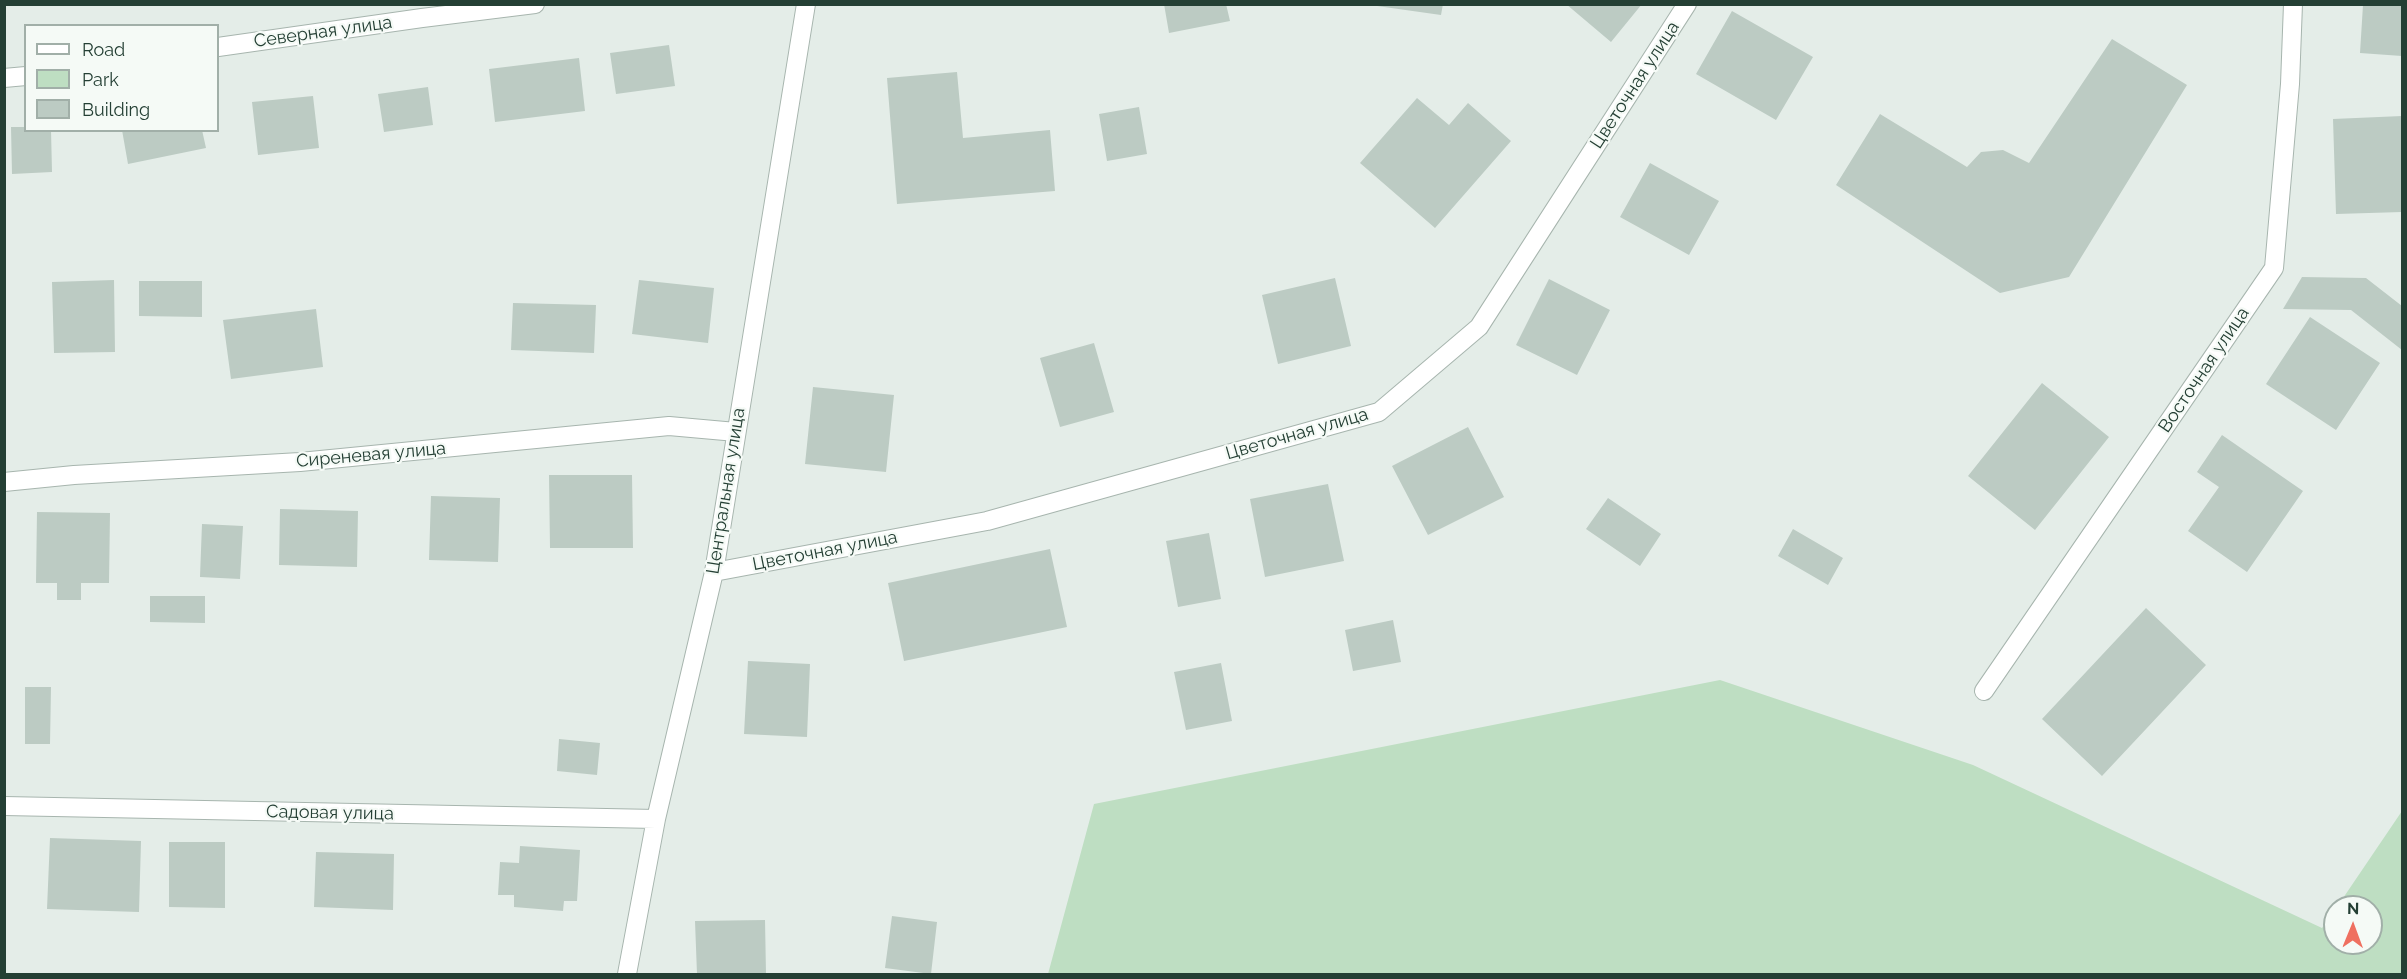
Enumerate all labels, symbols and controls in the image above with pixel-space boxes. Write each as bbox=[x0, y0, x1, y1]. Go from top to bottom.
street label: Северная улица bbox=[252, 12, 394, 52]
street label: Цветочная улица bbox=[1586, 17, 1684, 153]
legend bbox=[24, 24, 219, 132]
text: Road bbox=[82, 39, 125, 60]
text: Park bbox=[82, 69, 119, 90]
text: Building bbox=[82, 99, 150, 120]
street label: Восточная улица bbox=[2154, 303, 2254, 437]
street label: Цветочная улица bbox=[1223, 403, 1371, 465]
street label: Центральная улица bbox=[702, 406, 750, 576]
street label: Сиреневая улица bbox=[295, 438, 447, 472]
street label: Цветочная улица bbox=[751, 526, 899, 576]
street label: Садовая улица bbox=[266, 801, 394, 825]
north arrow bbox=[2323, 895, 2383, 955]
text: N bbox=[2347, 899, 2360, 918]

